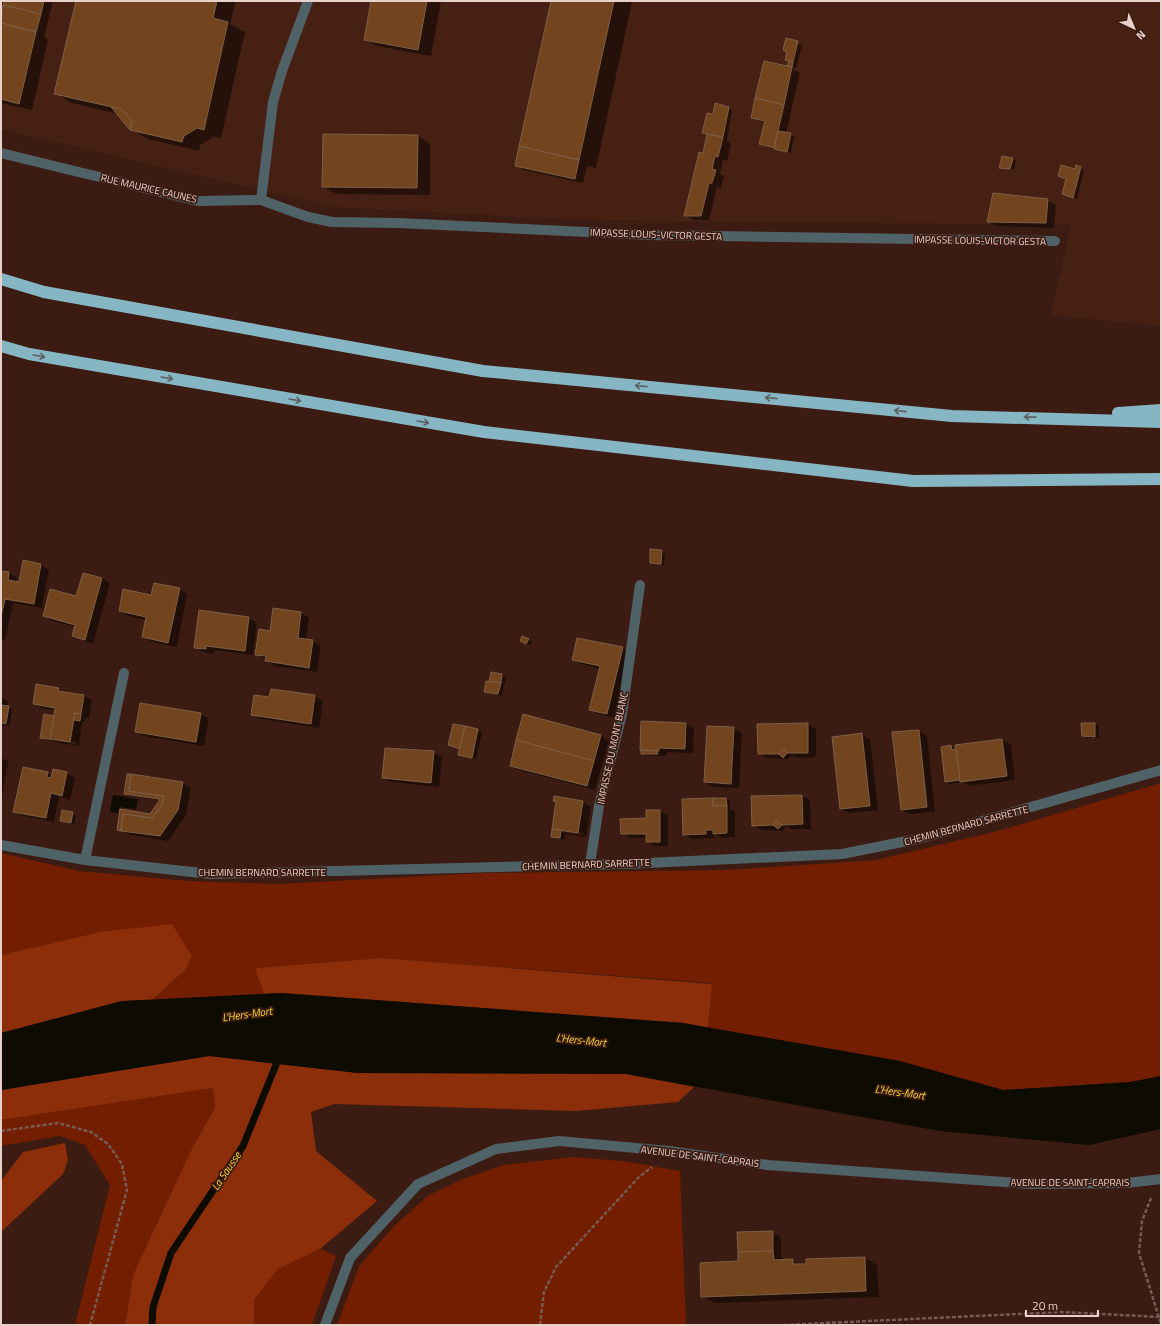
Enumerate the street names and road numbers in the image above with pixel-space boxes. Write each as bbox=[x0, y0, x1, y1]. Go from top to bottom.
street label: RUE MAURICE CAUNES bbox=[99, 170, 198, 207]
street label: IMPASSE LOUIS-VICTOR GESTA bbox=[590, 225, 722, 244]
street label: IMPASSE LOUIS-VICTOR GESTA bbox=[914, 232, 1046, 249]
street label: IMPASSE DU MONT BLANC bbox=[593, 690, 632, 806]
street label: CHEMIN BERNARD SARRETTE bbox=[902, 802, 1030, 849]
street label: CHEMIN BERNARD SARRETTE bbox=[522, 855, 651, 874]
street label: CHEMIN BERNARD SARRETTE bbox=[198, 865, 327, 880]
street label: AVENUE DE SAINT-CAPRAIS bbox=[640, 1142, 760, 1171]
street label: AVENUE DE SAINT-CAPRAIS bbox=[1011, 1175, 1129, 1190]

